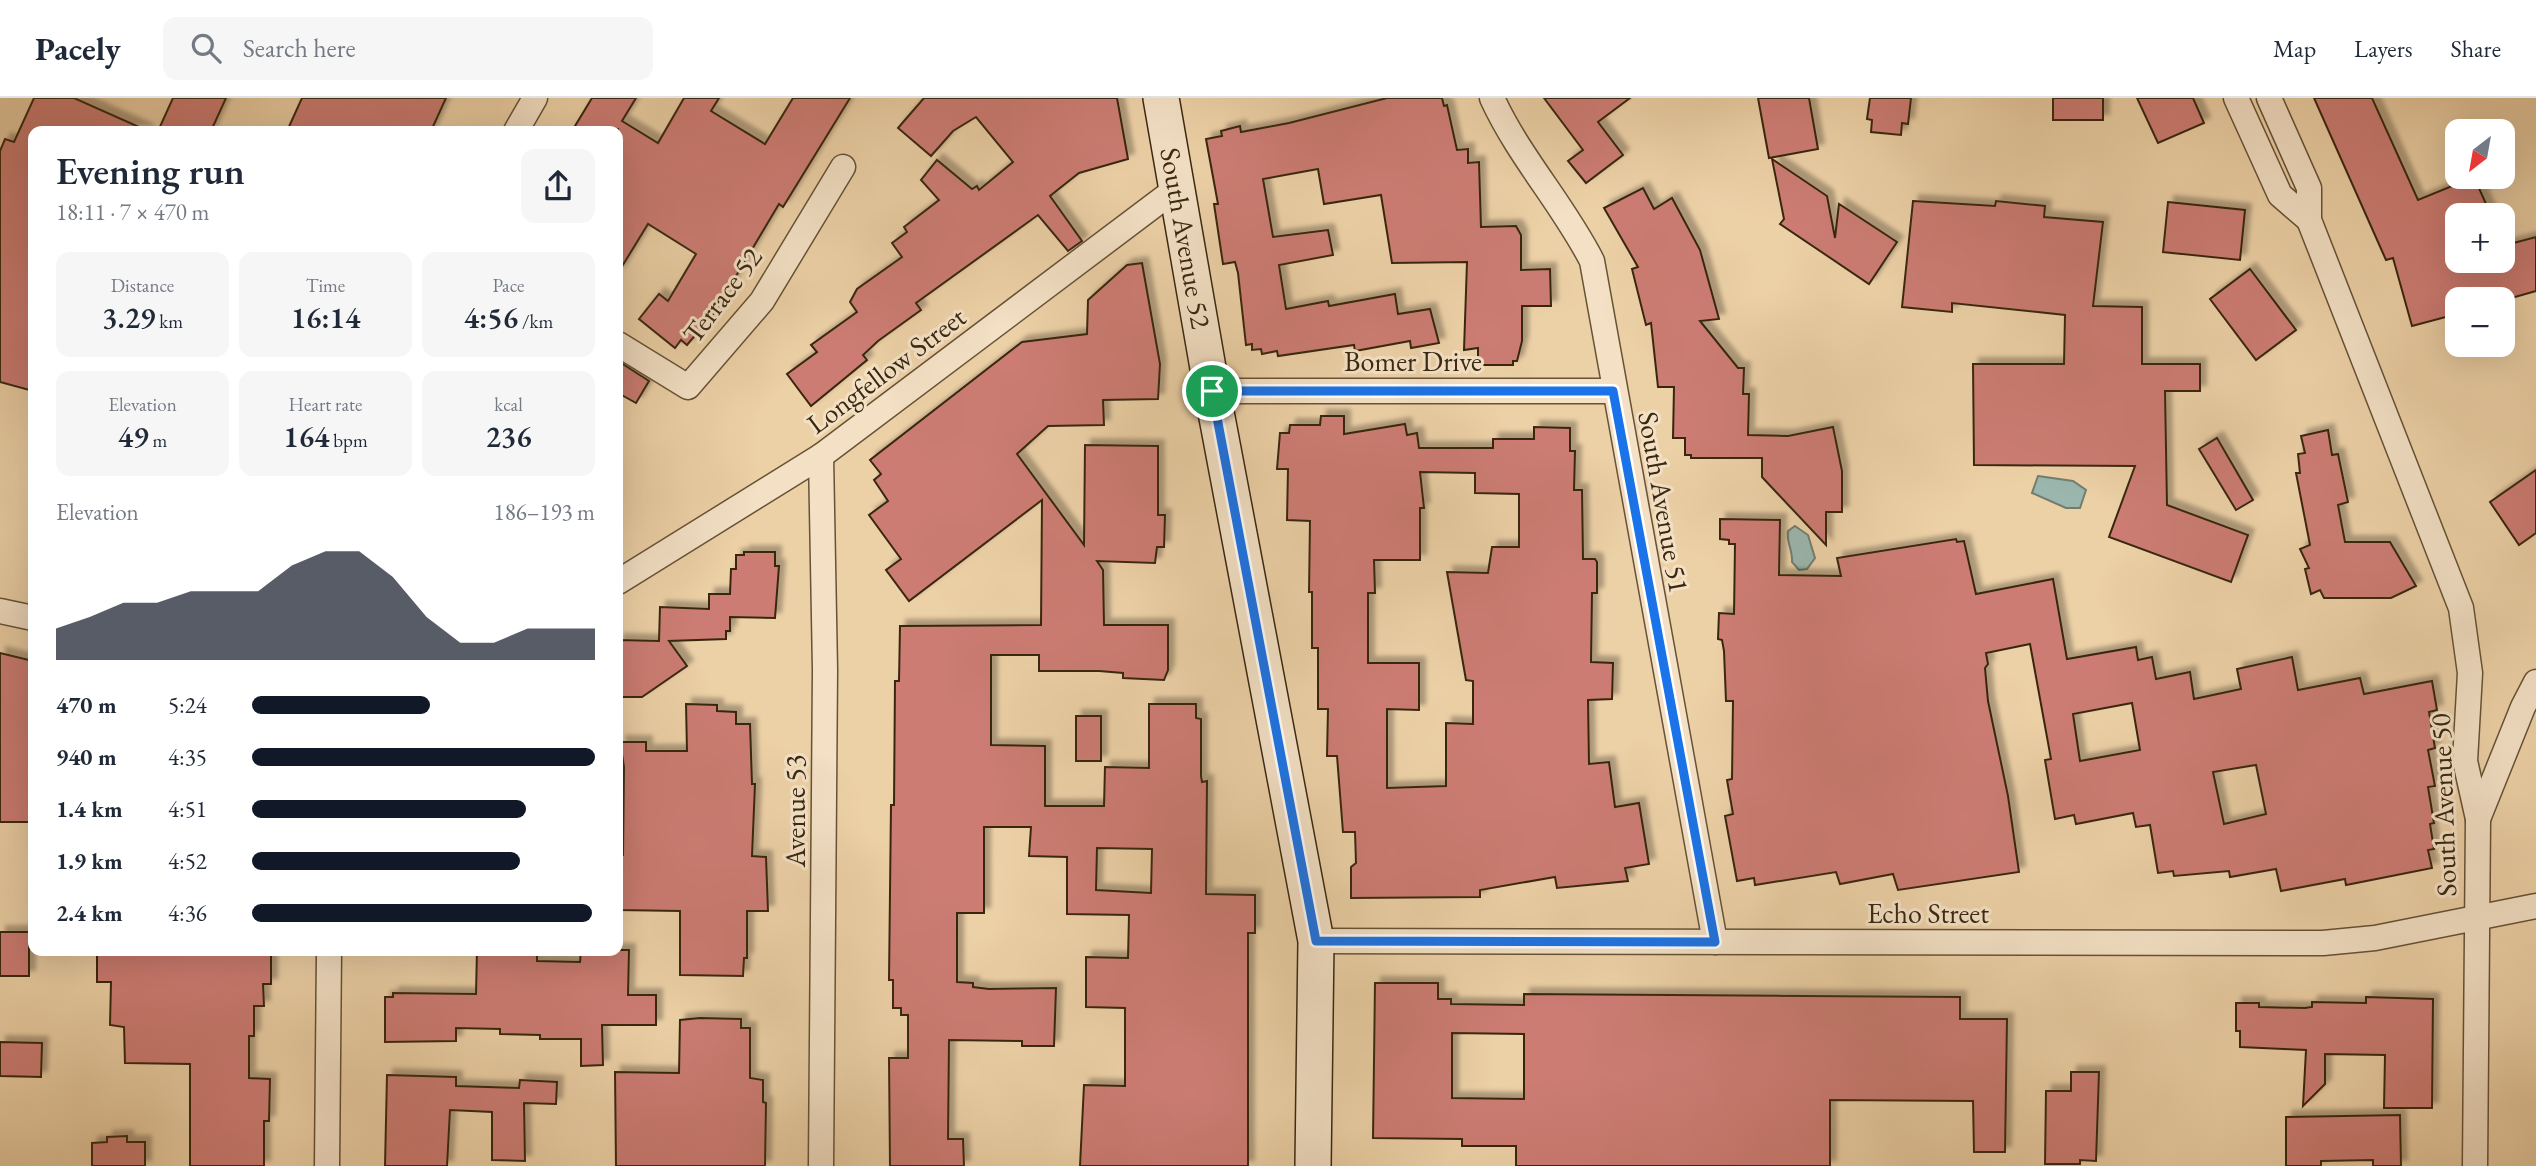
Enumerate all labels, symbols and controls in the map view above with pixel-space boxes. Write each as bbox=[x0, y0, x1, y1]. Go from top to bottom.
search box bbox=[163, 17, 653, 80]
text: Pacely bbox=[35, 27, 121, 70]
icon: search bbox=[187, 29, 225, 67]
text: Search here bbox=[243, 31, 356, 65]
text: Map bbox=[2273, 33, 2316, 64]
text: Layers bbox=[2354, 33, 2413, 64]
text: Share bbox=[2451, 33, 2501, 64]
north arrow bbox=[2445, 119, 2515, 189]
map controls bbox=[2445, 119, 2515, 357]
street label: South Avenue 52 bbox=[1152, 145, 1220, 332]
text: Evening run bbox=[56, 146, 245, 195]
button: share bbox=[521, 149, 595, 223]
text: 18:11 · 7 × 470 m bbox=[56, 197, 209, 227]
button: + bbox=[2445, 203, 2515, 273]
street label: Terrace 52 bbox=[674, 239, 770, 350]
text: Distance bbox=[111, 273, 174, 298]
text: Time bbox=[306, 273, 345, 298]
text: Pace bbox=[493, 273, 524, 298]
button: − bbox=[2445, 287, 2515, 357]
text: 3.29 bbox=[102, 298, 155, 337]
text: 16:14 bbox=[291, 298, 360, 337]
text: 4:56 bbox=[464, 298, 518, 337]
street label: Longfellow Street bbox=[800, 298, 973, 441]
text: km bbox=[155, 309, 183, 334]
text: /km bbox=[518, 309, 553, 334]
street label: Bomer Drive bbox=[1344, 343, 1482, 379]
pin bbox=[1182, 361, 1242, 421]
icon: arrive bbox=[1193, 372, 1231, 410]
text: Elevation bbox=[108, 392, 177, 417]
text: Heart rate bbox=[289, 392, 362, 417]
text: kcal bbox=[494, 392, 523, 417]
street label: South Avenue 51 bbox=[1630, 409, 1698, 595]
text: 49 bbox=[118, 417, 149, 456]
text: 164 bbox=[283, 417, 329, 456]
text: 236 bbox=[485, 417, 532, 456]
text: m bbox=[149, 428, 167, 453]
text: bpm bbox=[329, 428, 368, 453]
text: Elevation bbox=[56, 497, 139, 527]
text: 186–193 m bbox=[494, 497, 595, 527]
text: 470 m bbox=[56, 690, 117, 720]
text: 5:24 bbox=[168, 690, 207, 720]
street label: South Avenue 50 bbox=[2422, 713, 2464, 897]
text: 940 m bbox=[56, 742, 117, 772]
text: 4:35 bbox=[168, 742, 207, 772]
street label: Avenue 53 bbox=[777, 755, 813, 868]
text: 1.4 km bbox=[56, 794, 123, 824]
text: 4:51 bbox=[168, 794, 207, 824]
text: 1.9 km bbox=[56, 846, 123, 876]
text: 4:52 bbox=[168, 846, 207, 876]
street label: Echo Street bbox=[1867, 895, 1989, 931]
text: 2.4 km bbox=[56, 898, 123, 928]
text: 4:36 bbox=[168, 898, 207, 928]

